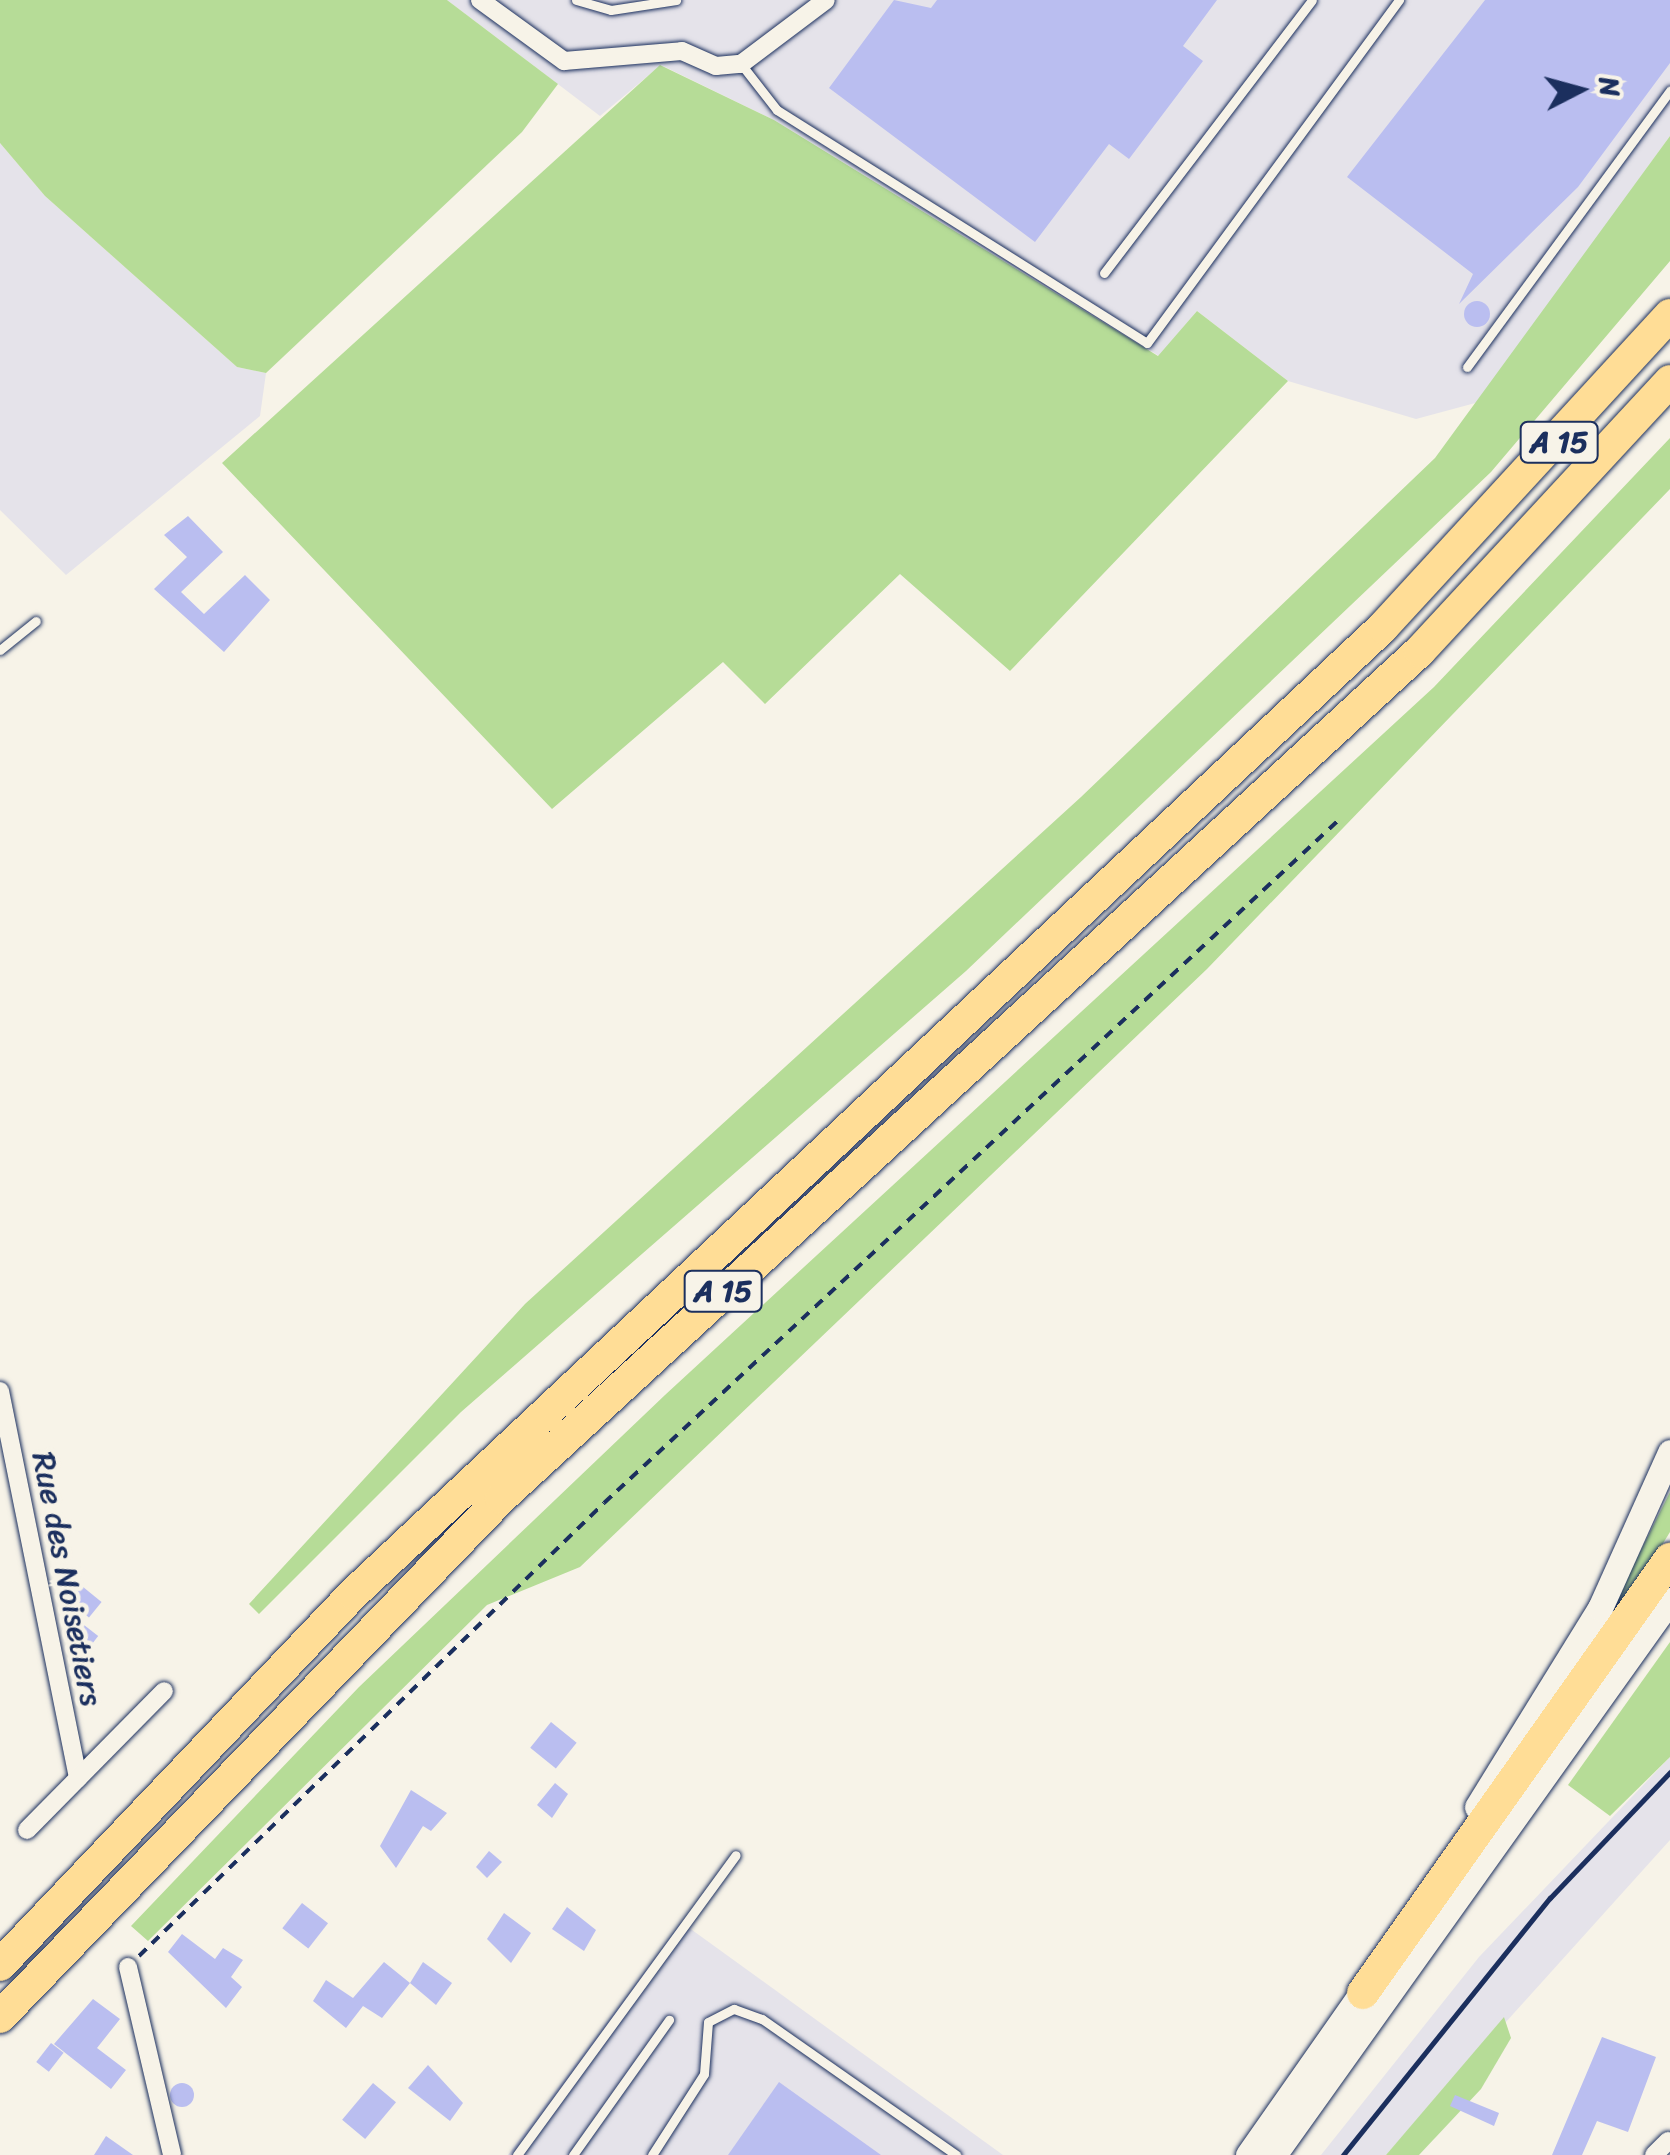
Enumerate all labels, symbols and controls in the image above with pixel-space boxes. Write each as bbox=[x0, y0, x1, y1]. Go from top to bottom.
north arrow bbox=[1530, 40, 1630, 140]
text: N bbox=[1585, 75, 1636, 99]
road number: A 15 bbox=[1519, 417, 1599, 467]
road number: A 15 bbox=[683, 1266, 763, 1316]
street label: Rue des Noisetiers bbox=[23, 1447, 111, 1711]

